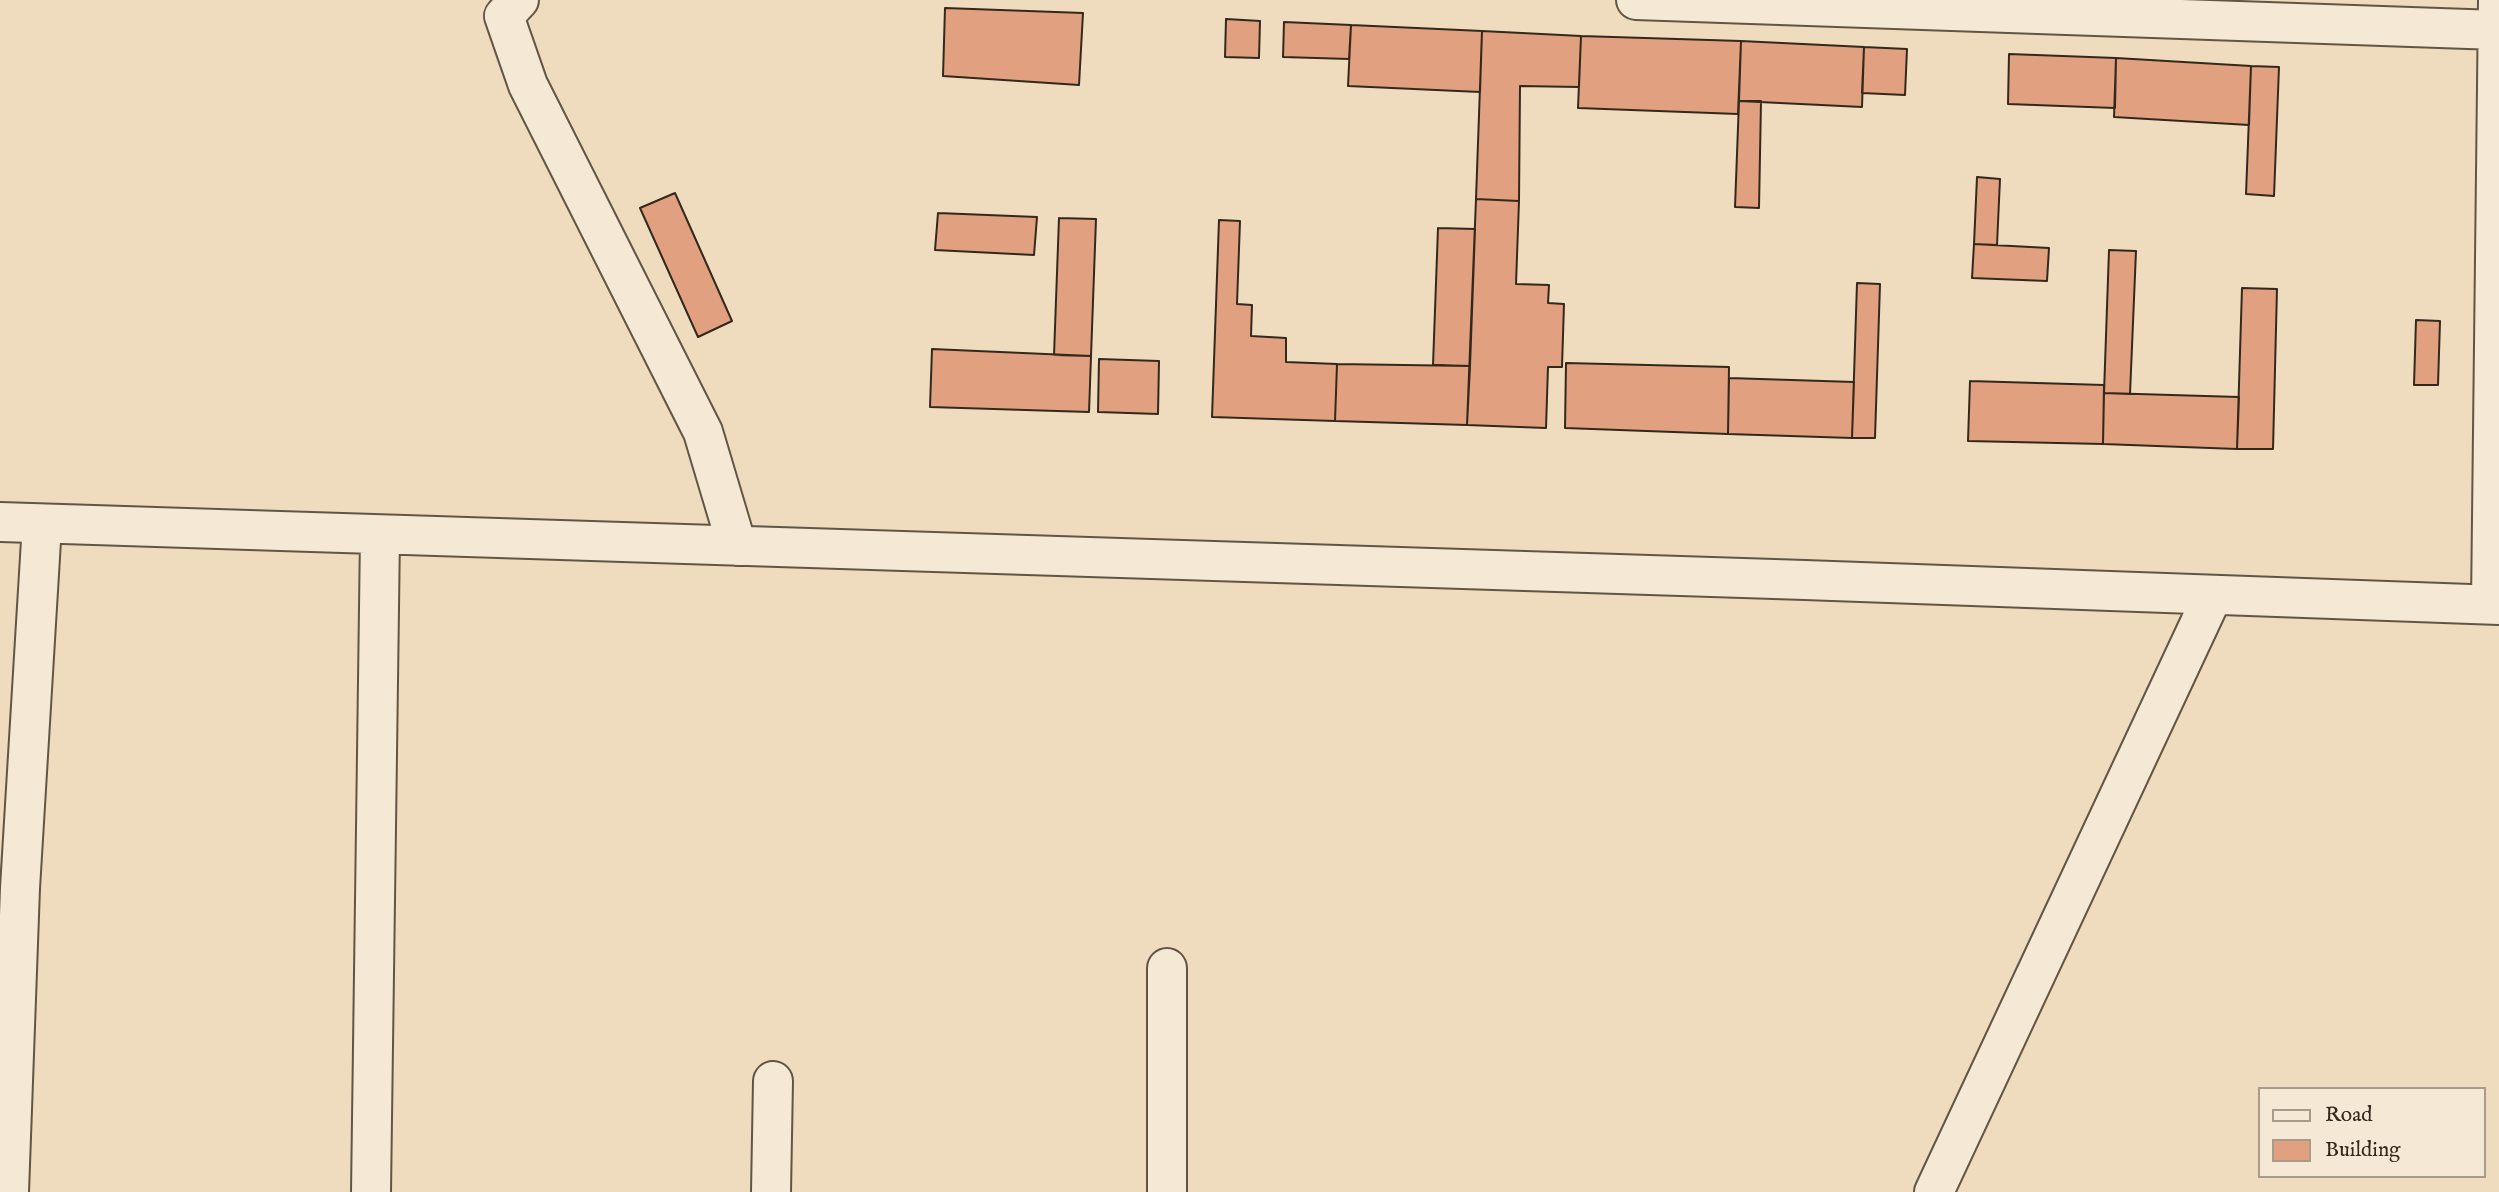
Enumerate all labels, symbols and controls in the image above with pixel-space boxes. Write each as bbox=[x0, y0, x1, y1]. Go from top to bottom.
legend bbox=[2258, 1087, 2485, 1178]
text: Road bbox=[2325, 1102, 2372, 1129]
text: Building bbox=[2325, 1137, 2400, 1164]

